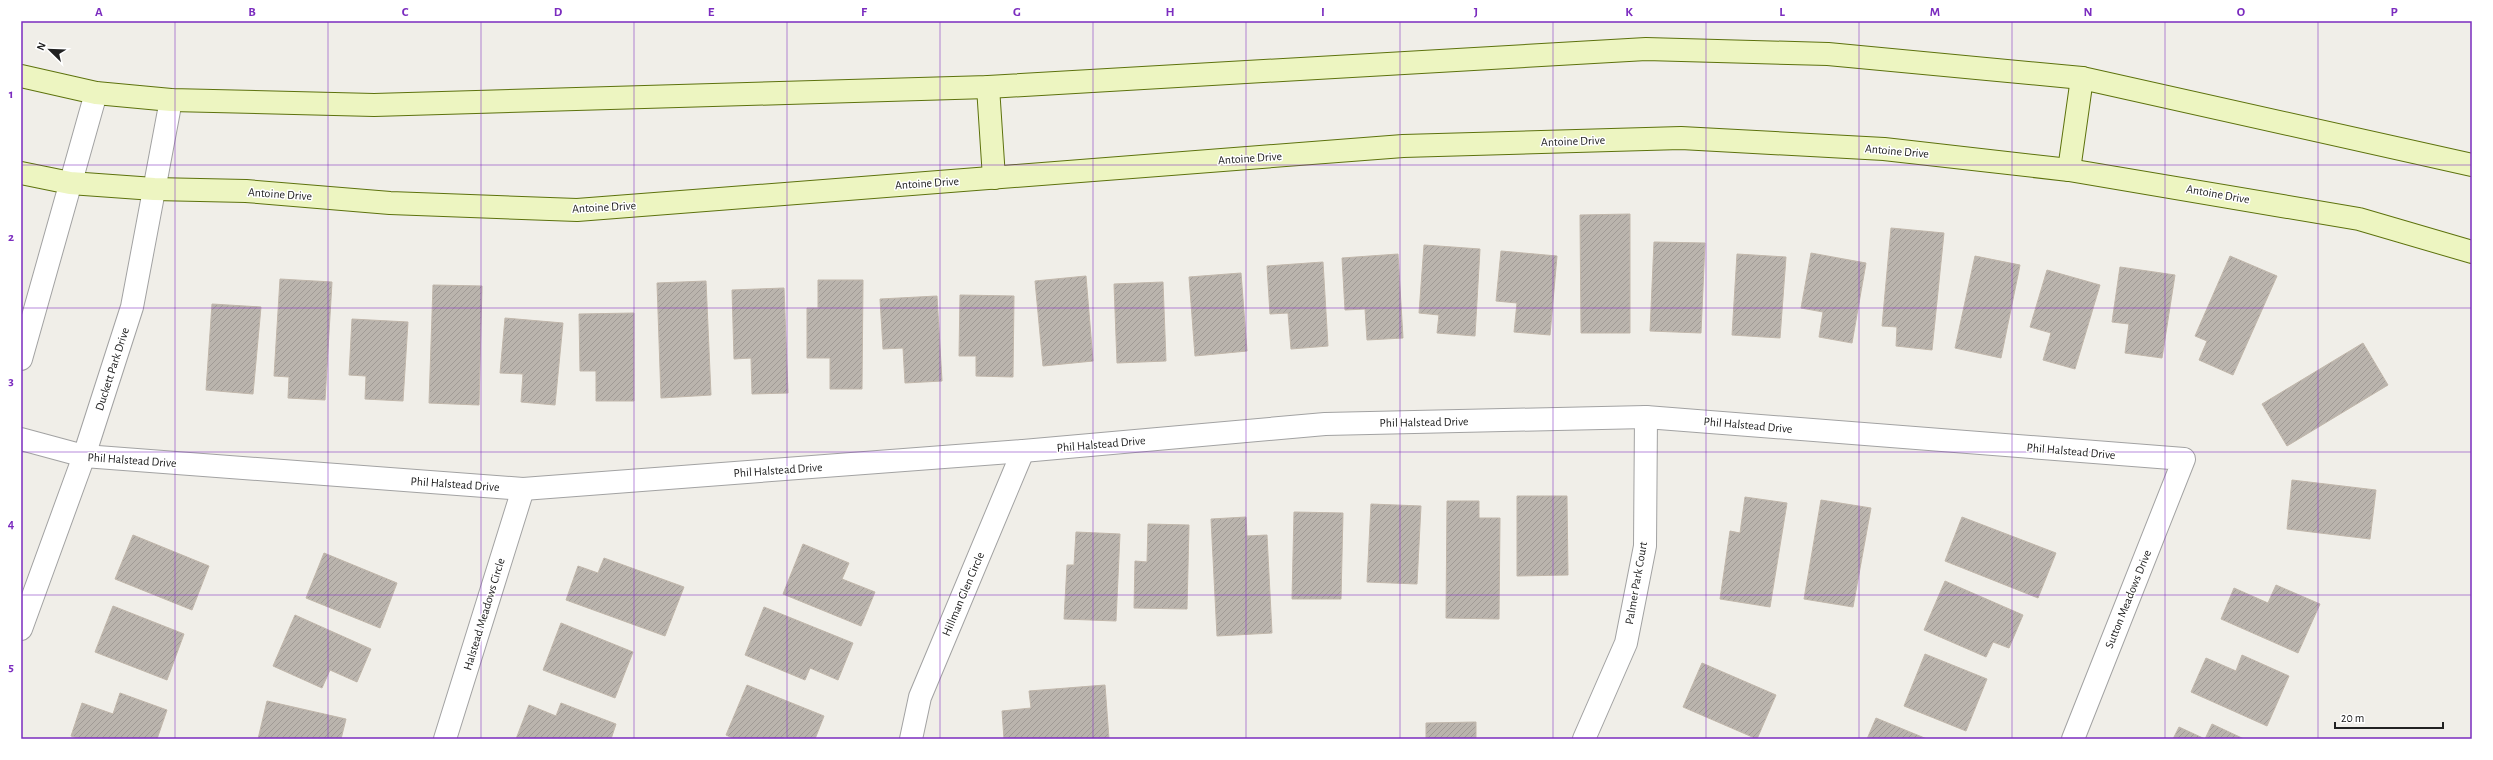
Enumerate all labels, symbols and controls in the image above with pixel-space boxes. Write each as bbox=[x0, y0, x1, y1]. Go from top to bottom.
text: A bbox=[95, 6, 103, 19]
text: B bbox=[248, 6, 256, 19]
text: C bbox=[402, 6, 409, 19]
text: D bbox=[554, 6, 563, 19]
text: E bbox=[708, 6, 715, 19]
text: F bbox=[861, 6, 868, 19]
text: G bbox=[1013, 6, 1021, 19]
text: H bbox=[1165, 6, 1175, 19]
text: I bbox=[1321, 6, 1325, 19]
text: J bbox=[1474, 6, 1478, 19]
text: K bbox=[1625, 6, 1633, 19]
text: L bbox=[1779, 6, 1785, 19]
text: M bbox=[1930, 6, 1940, 19]
text: N bbox=[2083, 6, 2093, 19]
text: O bbox=[2237, 6, 2246, 19]
text: P bbox=[2390, 6, 2398, 19]
north arrow bbox=[30, 30, 70, 70]
text: N bbox=[35, 41, 48, 52]
text: 1 bbox=[9, 88, 13, 101]
street label: Antoine Drive bbox=[1541, 134, 1605, 148]
street label: Antoine Drive bbox=[1865, 142, 1929, 160]
street label: Antoine Drive bbox=[1218, 150, 1282, 166]
street label: Antoine Drive bbox=[895, 175, 959, 191]
street label: Antoine Drive bbox=[2185, 183, 2251, 205]
street label: Antoine Drive bbox=[248, 186, 312, 202]
street label: Antoine Drive bbox=[572, 199, 636, 215]
text: 2 bbox=[8, 231, 14, 244]
street label: Duckett Park Drive bbox=[93, 326, 131, 412]
text: 3 bbox=[8, 375, 14, 388]
street label: Phil Halstead Drive bbox=[1379, 415, 1469, 429]
street label: Phil Halstead Drive bbox=[1703, 415, 1793, 435]
street label: Phil Halstead Drive bbox=[1056, 434, 1146, 454]
street label: Phil Halstead Drive bbox=[2026, 441, 2116, 461]
street label: Phil Halstead Drive bbox=[87, 451, 177, 469]
street label: Phil Halstead Drive bbox=[733, 461, 823, 479]
street label: Phil Halstead Drive bbox=[410, 475, 500, 493]
text: 4 bbox=[8, 518, 15, 531]
street label: Palmer Park Court bbox=[1623, 541, 1649, 625]
street label: Sutton Meadows Drive bbox=[2103, 548, 2153, 650]
street label: Hillman Glen Circle bbox=[940, 550, 986, 638]
street label: Halstead Meadows Circle bbox=[461, 556, 507, 672]
text: 5 bbox=[8, 661, 14, 674]
scale bar bbox=[2335, 704, 2443, 730]
text: 20 m bbox=[2341, 712, 2364, 724]

